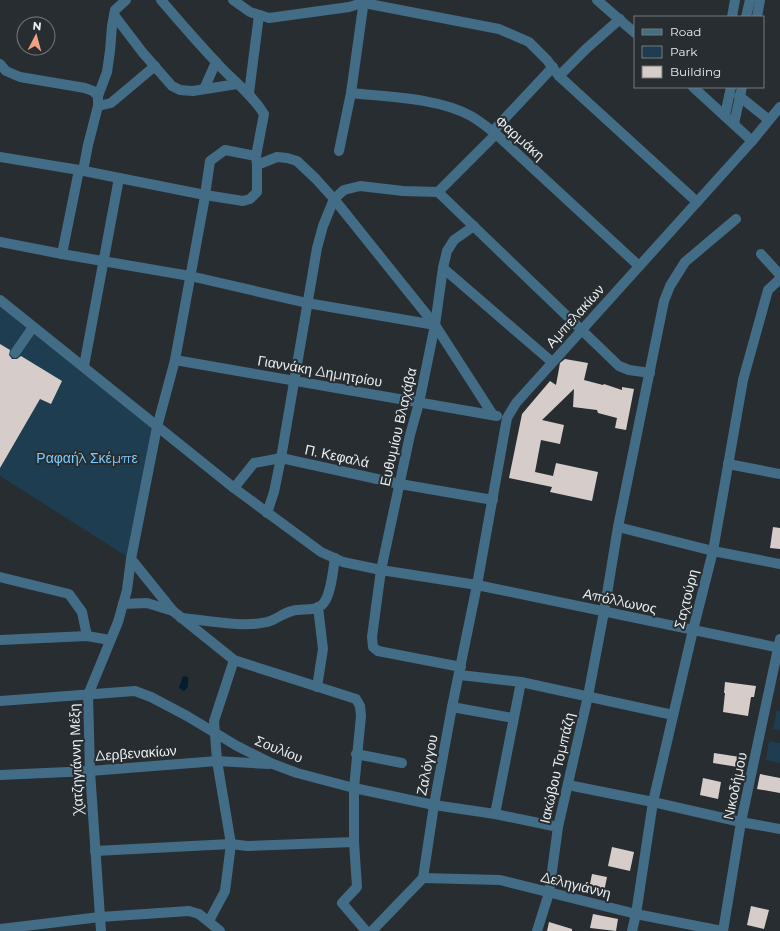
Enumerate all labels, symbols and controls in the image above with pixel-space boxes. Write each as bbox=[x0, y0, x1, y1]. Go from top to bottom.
north arrow bbox=[16, 16, 56, 56]
legend bbox=[634, 16, 764, 88]
text: N bbox=[32, 19, 42, 33]
text: Road bbox=[670, 24, 701, 39]
text: Park bbox=[670, 44, 698, 59]
text: Building bbox=[670, 64, 721, 79]
street label: Φαρμάκη bbox=[492, 112, 548, 164]
street label: Αμπελακίων bbox=[542, 281, 608, 351]
street label: Γιαννάκη Δημητρίου bbox=[256, 351, 384, 391]
street label: Ευθυμίου Βλαχάβα bbox=[376, 366, 420, 488]
street label: Π. Κεφαλά bbox=[303, 440, 371, 472]
park label: Ραφαήλ Σκέμπε bbox=[36, 449, 138, 467]
street label: Σαχτούρη bbox=[670, 567, 702, 631]
street label: Απόλλωνος bbox=[582, 584, 659, 618]
street label: Χατζηγιάννη Μέξη bbox=[65, 703, 87, 817]
street label: Ιακώβου Τομπάζη bbox=[536, 711, 578, 825]
street label: Σουλίου bbox=[252, 731, 306, 767]
street label: Ζαλόγγου bbox=[412, 733, 442, 797]
street label: Δερβενακίων bbox=[95, 741, 177, 765]
street label: Νικοδήμου bbox=[719, 751, 751, 821]
street label: Δεληγιάννη bbox=[539, 868, 613, 902]

